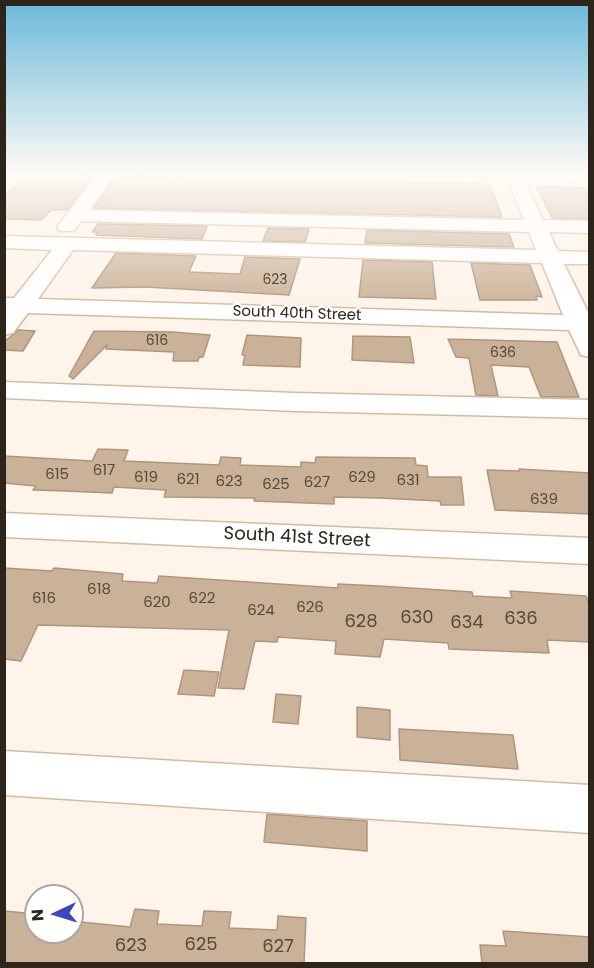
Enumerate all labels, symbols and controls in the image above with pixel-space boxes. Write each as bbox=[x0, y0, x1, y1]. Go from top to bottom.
house number: 623 bbox=[262, 272, 288, 288]
street label: South 40th Street bbox=[232, 303, 362, 325]
house number: 616 bbox=[146, 333, 168, 349]
house number: 636 bbox=[490, 345, 516, 361]
house number: 617 bbox=[93, 462, 115, 480]
house number: 615 bbox=[45, 466, 69, 484]
house number: 619 bbox=[134, 469, 158, 487]
house number: 629 bbox=[348, 469, 376, 487]
house number: 621 bbox=[177, 471, 199, 489]
house number: 631 bbox=[396, 472, 420, 490]
house number: 623 bbox=[216, 473, 242, 491]
house number: 627 bbox=[304, 474, 330, 492]
house number: 625 bbox=[262, 476, 290, 494]
house number: 639 bbox=[530, 491, 558, 509]
street label: South 41st Street bbox=[223, 523, 371, 553]
house number: 618 bbox=[87, 581, 111, 599]
house number: 616 bbox=[32, 590, 56, 608]
house number: 622 bbox=[189, 590, 215, 608]
house number: 620 bbox=[143, 594, 171, 612]
house number: 626 bbox=[296, 599, 324, 617]
house number: 624 bbox=[247, 602, 275, 620]
house number: 630 bbox=[400, 607, 434, 629]
house number: 636 bbox=[504, 608, 538, 630]
house number: 628 bbox=[344, 611, 378, 633]
house number: 634 bbox=[450, 612, 484, 634]
north arrow bbox=[24, 884, 84, 944]
text: N bbox=[26, 908, 49, 922]
house number: 625 bbox=[184, 934, 218, 956]
house number: 623 bbox=[115, 935, 147, 957]
house number: 627 bbox=[262, 936, 294, 958]

